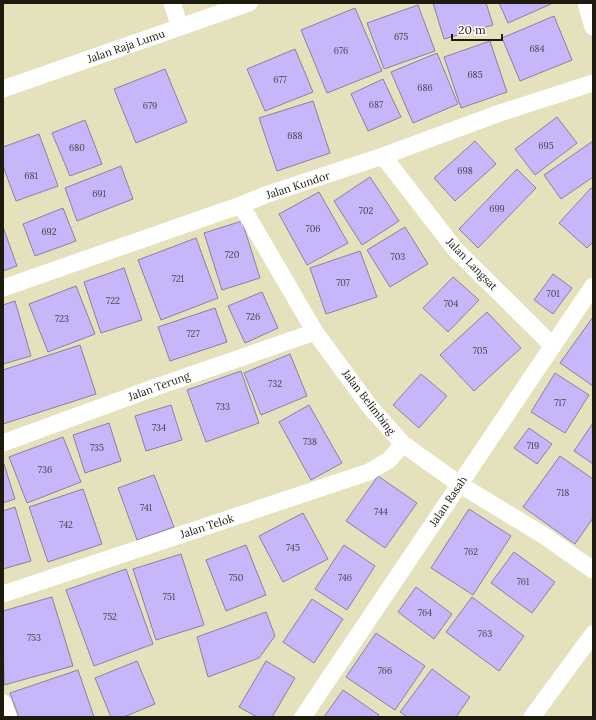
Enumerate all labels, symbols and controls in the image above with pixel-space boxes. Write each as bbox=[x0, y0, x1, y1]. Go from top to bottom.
scale bar bbox=[452, 16, 502, 42]
text: 20 m bbox=[458, 22, 486, 37]
street label: Jalan Raja Lumu bbox=[84, 26, 167, 66]
house number: 675 bbox=[394, 31, 408, 42]
house number: 684 bbox=[529, 43, 545, 54]
house number: 676 bbox=[334, 45, 348, 56]
house number: 685 bbox=[467, 69, 483, 80]
house number: 677 bbox=[273, 74, 287, 85]
house number: 686 bbox=[417, 82, 433, 93]
house number: 687 bbox=[369, 99, 383, 110]
house number: 679 bbox=[143, 100, 157, 111]
house number: 688 bbox=[287, 130, 303, 141]
house number: 695 bbox=[538, 140, 554, 151]
house number: 680 bbox=[69, 142, 85, 153]
house number: 698 bbox=[457, 165, 473, 176]
street label: Jalan Kundor bbox=[263, 168, 332, 202]
house number: 681 bbox=[24, 170, 38, 181]
house number: 691 bbox=[92, 188, 106, 199]
house number: 699 bbox=[489, 203, 505, 214]
house number: 702 bbox=[359, 205, 373, 216]
house number: 706 bbox=[306, 223, 320, 234]
house number: 692 bbox=[41, 226, 57, 237]
street label: Jalan Langsat bbox=[443, 234, 501, 294]
house number: 720 bbox=[225, 249, 240, 260]
house number: 703 bbox=[391, 251, 405, 262]
house number: 721 bbox=[172, 273, 184, 284]
house number: 707 bbox=[336, 277, 350, 288]
house number: 701 bbox=[546, 288, 560, 299]
house number: 722 bbox=[106, 295, 120, 306]
house number: 704 bbox=[444, 298, 458, 309]
house number: 726 bbox=[246, 311, 260, 322]
house number: 723 bbox=[55, 313, 69, 324]
house number: 727 bbox=[186, 328, 200, 339]
house number: 705 bbox=[473, 345, 487, 356]
street label: Jalan Belimbing bbox=[339, 366, 399, 438]
street label: Jalan Terung bbox=[125, 368, 193, 404]
house number: 732 bbox=[268, 378, 282, 389]
house number: 717 bbox=[554, 397, 566, 408]
house number: 733 bbox=[216, 401, 230, 412]
house number: 734 bbox=[152, 422, 166, 433]
house number: 738 bbox=[303, 436, 317, 447]
house number: 719 bbox=[527, 440, 539, 451]
house number: 735 bbox=[90, 442, 104, 453]
house number: 736 bbox=[38, 464, 52, 475]
street label: Jalan Rasah bbox=[425, 473, 470, 530]
house number: 718 bbox=[557, 487, 569, 498]
house number: 741 bbox=[140, 502, 152, 513]
house number: 744 bbox=[374, 506, 388, 517]
street label: Jalan Telok bbox=[177, 511, 236, 542]
house number: 742 bbox=[59, 519, 73, 530]
house number: 745 bbox=[286, 542, 300, 553]
house number: 762 bbox=[464, 546, 478, 557]
house number: 750 bbox=[229, 572, 244, 583]
house number: 746 bbox=[338, 572, 352, 583]
house number: 761 bbox=[517, 576, 529, 587]
house number: 751 bbox=[163, 591, 175, 602]
house number: 764 bbox=[418, 607, 432, 618]
house number: 752 bbox=[103, 611, 117, 622]
house number: 763 bbox=[478, 628, 492, 639]
house number: 753 bbox=[27, 632, 41, 643]
house number: 766 bbox=[378, 665, 392, 676]

